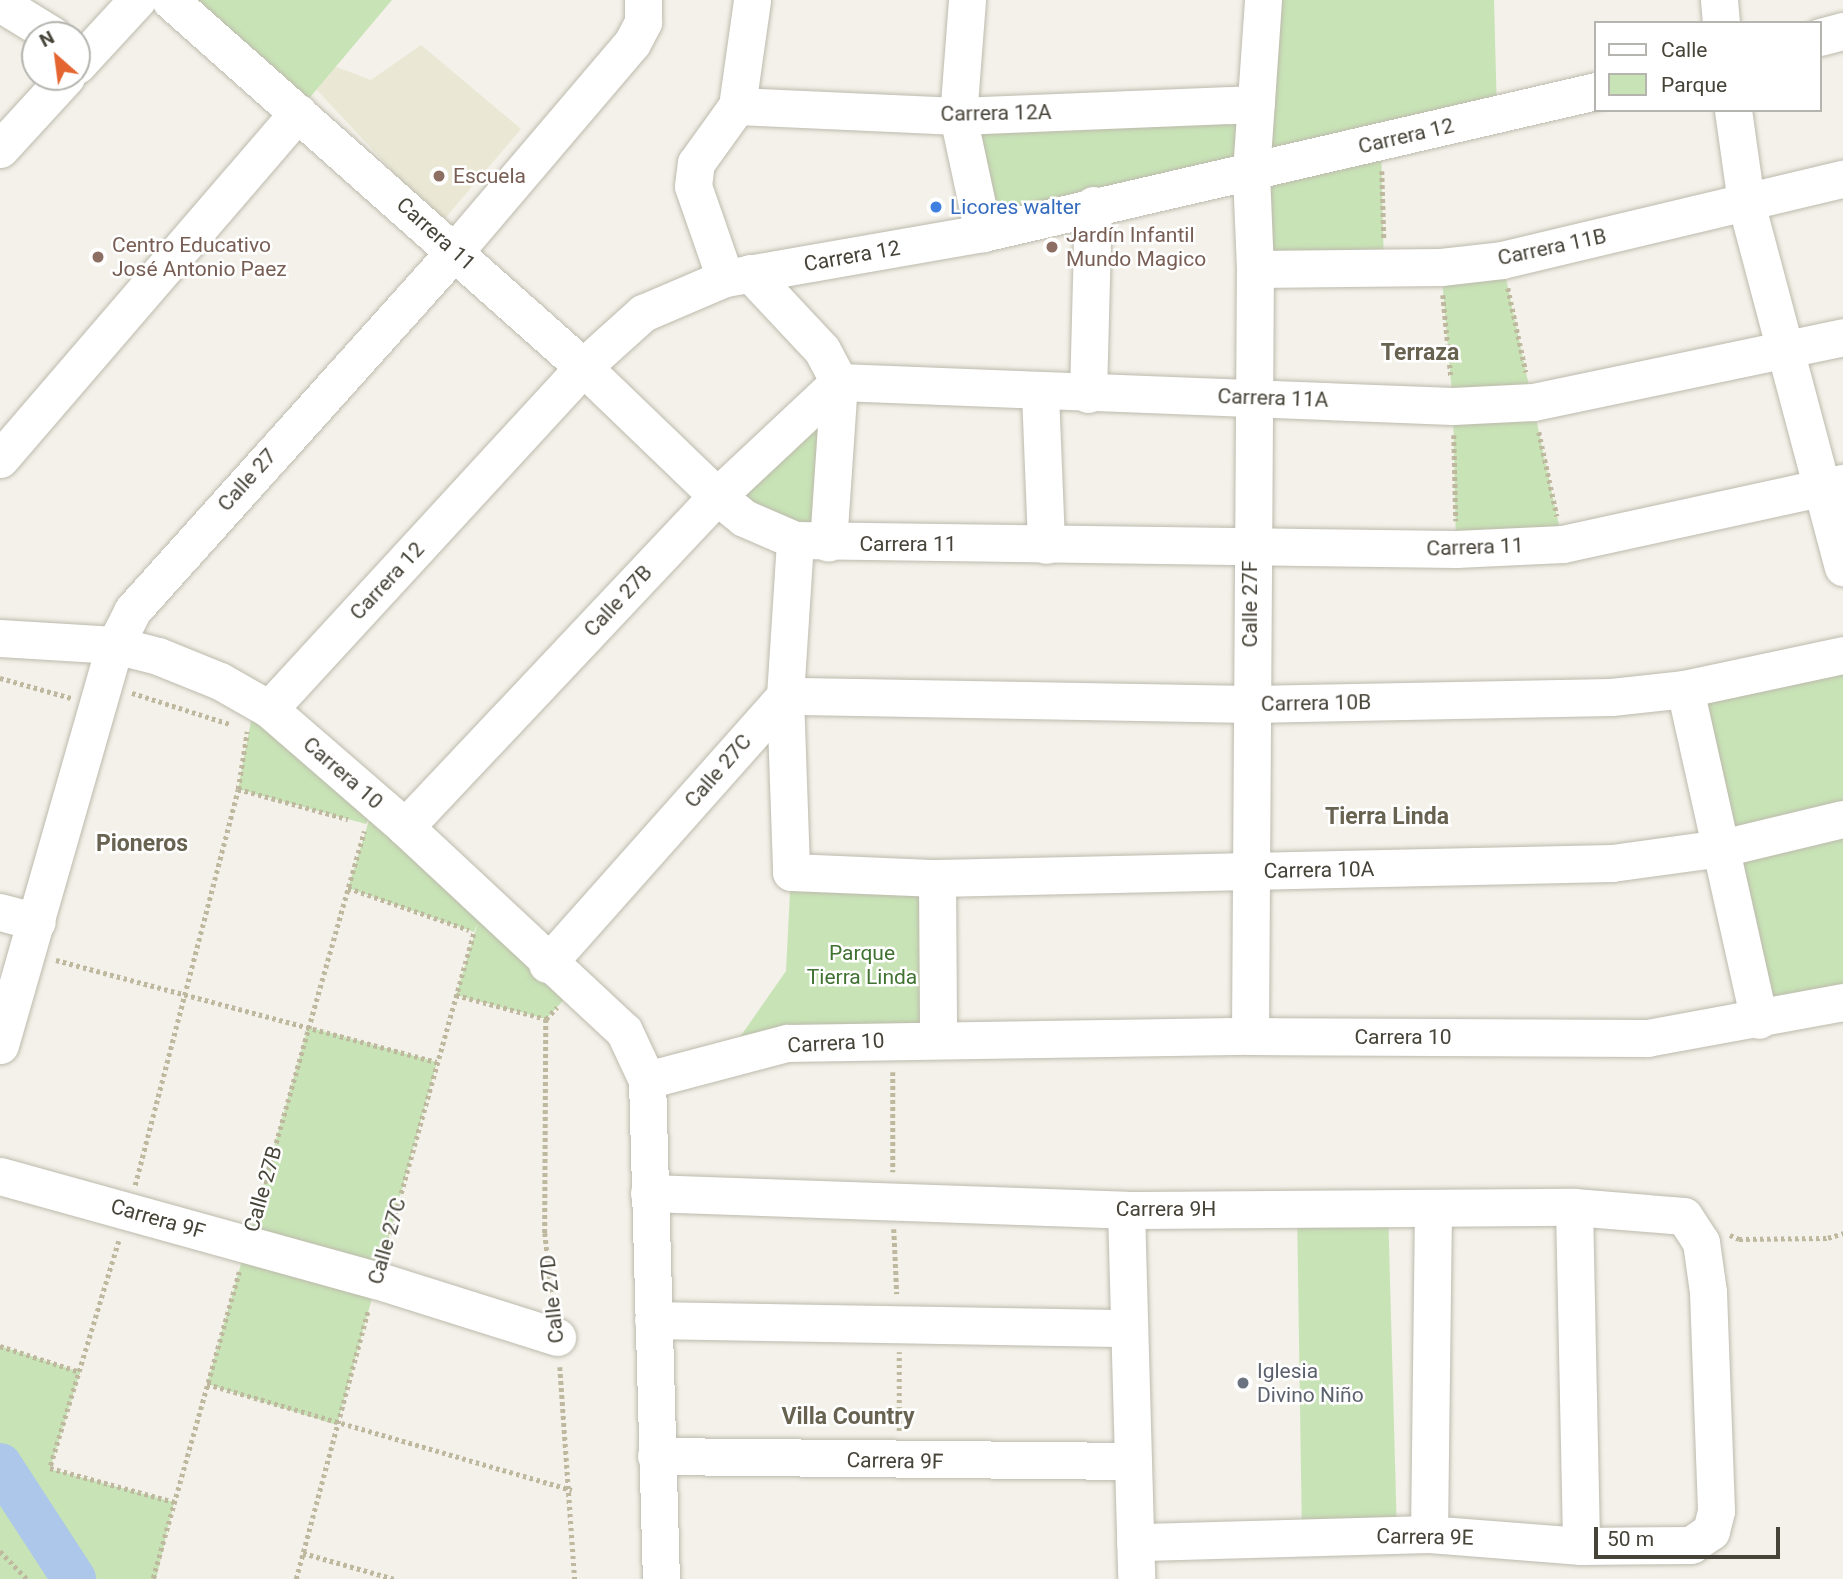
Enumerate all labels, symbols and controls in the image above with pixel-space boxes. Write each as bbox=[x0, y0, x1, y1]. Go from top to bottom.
north arrow bbox=[21, 21, 91, 91]
legend bbox=[1594, 21, 1822, 112]
text: N bbox=[36, 25, 58, 52]
text: Calle bbox=[1661, 38, 1707, 62]
text: Parque bbox=[1661, 73, 1727, 97]
street label: Carrera 12A bbox=[940, 99, 1052, 127]
street label: Carrera 12 bbox=[1356, 113, 1456, 159]
place label: Escuela bbox=[453, 163, 526, 189]
marker: Escuela bbox=[431, 168, 447, 184]
street label: Carrera 11 bbox=[391, 192, 481, 276]
place label: Licores walter bbox=[950, 194, 1081, 220]
marker: Licores walter bbox=[928, 199, 944, 215]
place label: Jardín Infantil Mundo Magico bbox=[1066, 222, 1206, 272]
street label: Carrera 11B bbox=[1495, 223, 1609, 271]
place label: Centro Educativo José Antonio Paez bbox=[112, 232, 287, 282]
street label: Carrera 12 bbox=[802, 235, 902, 277]
marker: Jardín Infantil Mundo Magico bbox=[1044, 239, 1060, 255]
marker: Centro Educativo José Antonio Paez bbox=[90, 249, 106, 265]
district label: Terraza bbox=[1381, 339, 1459, 367]
street label: Carrera 11A bbox=[1217, 383, 1329, 413]
street label: Calle 27 bbox=[212, 444, 282, 516]
street label: Carrera 11 bbox=[859, 531, 957, 557]
street label: Carrera 11 bbox=[1426, 533, 1524, 561]
street label: Carrera 12 bbox=[345, 537, 429, 625]
street label: Calle 27B bbox=[579, 560, 657, 642]
street label: Calle 27F bbox=[1237, 561, 1263, 647]
street label: Carrera 10B bbox=[1261, 689, 1371, 717]
street label: Calle 27C bbox=[679, 729, 757, 813]
street label: Carrera 10 bbox=[298, 732, 388, 814]
district label: Tierra Linda bbox=[1325, 803, 1449, 831]
district label: Pioneros bbox=[96, 830, 188, 858]
street label: Carrera 10A bbox=[1263, 856, 1375, 884]
park label: Parque Tierra Linda bbox=[807, 940, 917, 990]
street label: Carrera 10 bbox=[1354, 1024, 1452, 1050]
street label: Carrera 10 bbox=[787, 1028, 885, 1058]
street label: Calle 27B bbox=[239, 1143, 287, 1235]
street label: Carrera 9F bbox=[108, 1194, 208, 1244]
street label: Calle 27C bbox=[363, 1195, 411, 1287]
street label: Carrera 9H bbox=[1116, 1196, 1216, 1222]
street label: Calle 27D bbox=[535, 1253, 569, 1345]
place label: Iglesia Divino Niño bbox=[1257, 1358, 1364, 1408]
marker: Iglesia Divino Niño bbox=[1235, 1375, 1251, 1391]
district label: Villa Country bbox=[781, 1403, 915, 1431]
street label: Carrera 9F bbox=[846, 1448, 944, 1474]
scale bar bbox=[1598, 1512, 1784, 1556]
street label: Carrera 9E bbox=[1376, 1524, 1474, 1550]
text: 50 m bbox=[1607, 1527, 1654, 1551]

